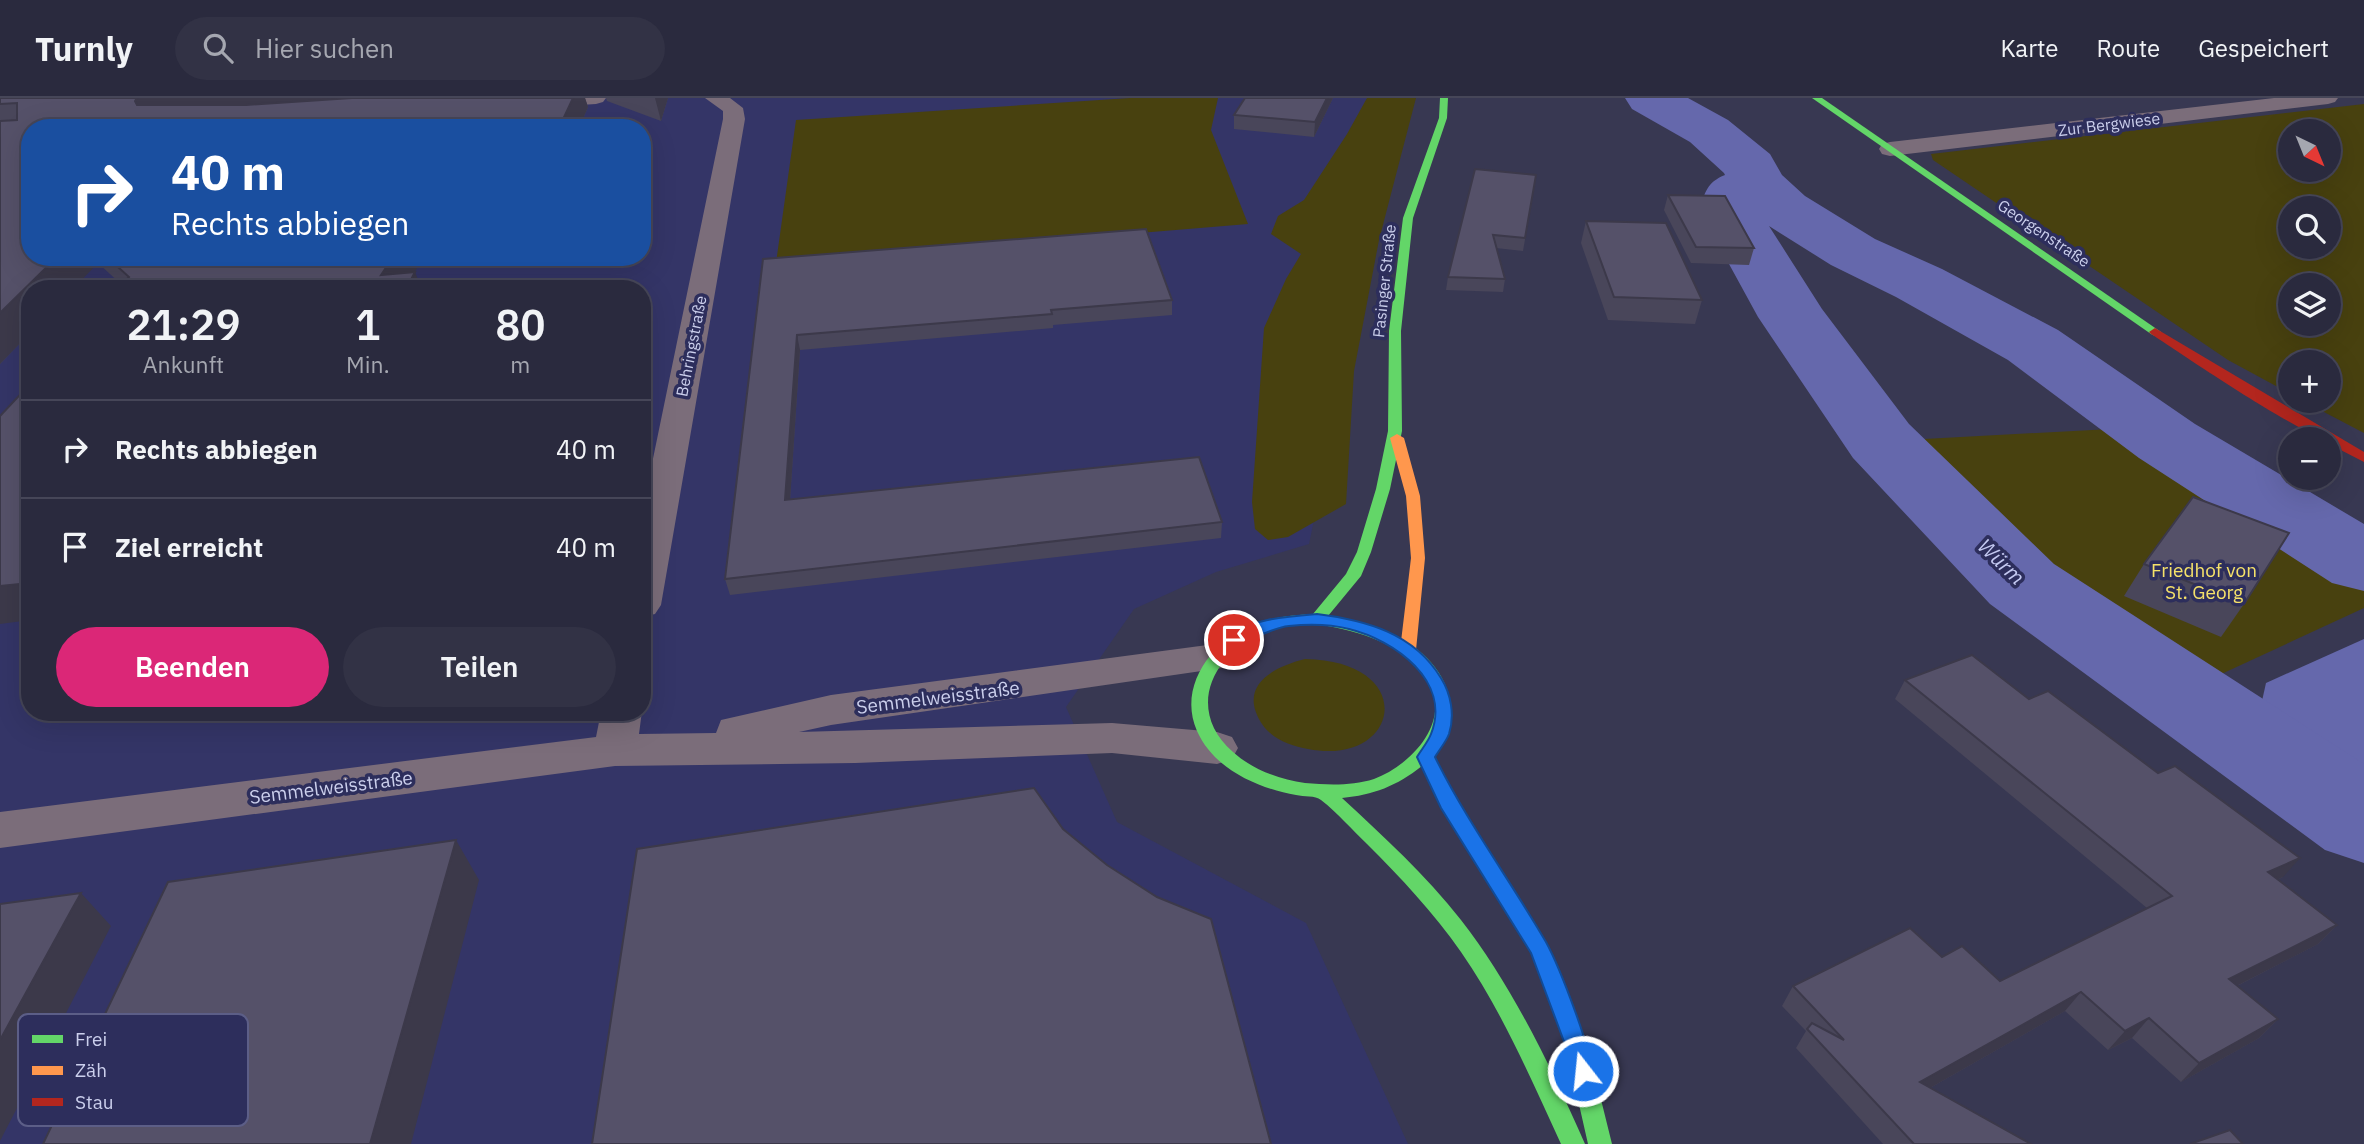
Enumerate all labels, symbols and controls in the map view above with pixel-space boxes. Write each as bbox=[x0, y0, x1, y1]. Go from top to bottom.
search box bbox=[175, 17, 665, 80]
text: Turnly bbox=[35, 27, 133, 70]
icon: search bbox=[199, 29, 237, 67]
text: Hier suchen bbox=[255, 31, 394, 65]
text: Karte bbox=[2000, 32, 2059, 64]
text: Route bbox=[2097, 32, 2160, 64]
text: Gespeichert bbox=[2198, 32, 2329, 64]
street label: Zur Bergwiese bbox=[2057, 108, 2161, 140]
north arrow bbox=[2278, 119, 2342, 182]
map controls bbox=[2278, 119, 2341, 490]
text: 40 m bbox=[171, 140, 285, 203]
icon: right bbox=[56, 147, 147, 238]
street label: Georgenstraße bbox=[1994, 195, 2094, 271]
button: search bbox=[2278, 196, 2341, 259]
text: Rechts abbiegen bbox=[171, 202, 409, 244]
street label: Pasinger Straße bbox=[1368, 223, 1400, 339]
button: layers bbox=[2278, 273, 2341, 336]
street label: Behringstraße bbox=[671, 294, 711, 398]
text: 21:29 bbox=[126, 297, 241, 352]
text: 1 bbox=[355, 297, 380, 352]
text: 80 bbox=[495, 297, 546, 352]
text: Ankunft bbox=[143, 349, 224, 379]
text: Min. bbox=[346, 349, 390, 379]
text: m bbox=[510, 349, 530, 379]
button: + bbox=[2278, 350, 2341, 413]
button: − bbox=[2278, 427, 2341, 490]
icon: right bbox=[56, 430, 94, 468]
text: Rechts abbiegen bbox=[115, 432, 318, 466]
text: 40 m bbox=[556, 432, 616, 466]
icon: arrive bbox=[56, 528, 94, 566]
text: Ziel erreicht bbox=[115, 530, 263, 564]
text: 40 m bbox=[556, 530, 616, 564]
water label: Würm bbox=[1972, 532, 2031, 591]
park label: Friedhof von St. Georg bbox=[2151, 558, 2257, 604]
pin bbox=[1204, 610, 1264, 670]
icon: arrive bbox=[1215, 621, 1253, 659]
button: Beenden bbox=[56, 627, 329, 707]
button: Teilen bbox=[343, 627, 616, 707]
street label: Semmelweisstraße bbox=[855, 675, 1021, 719]
street label: Semmelweisstraße bbox=[248, 765, 414, 809]
legend bbox=[18, 1014, 248, 1126]
text: Frei bbox=[75, 1027, 107, 1051]
position arrow bbox=[1546, 1034, 1620, 1108]
text: Zäh bbox=[75, 1058, 107, 1082]
text: Stau bbox=[75, 1090, 114, 1114]

